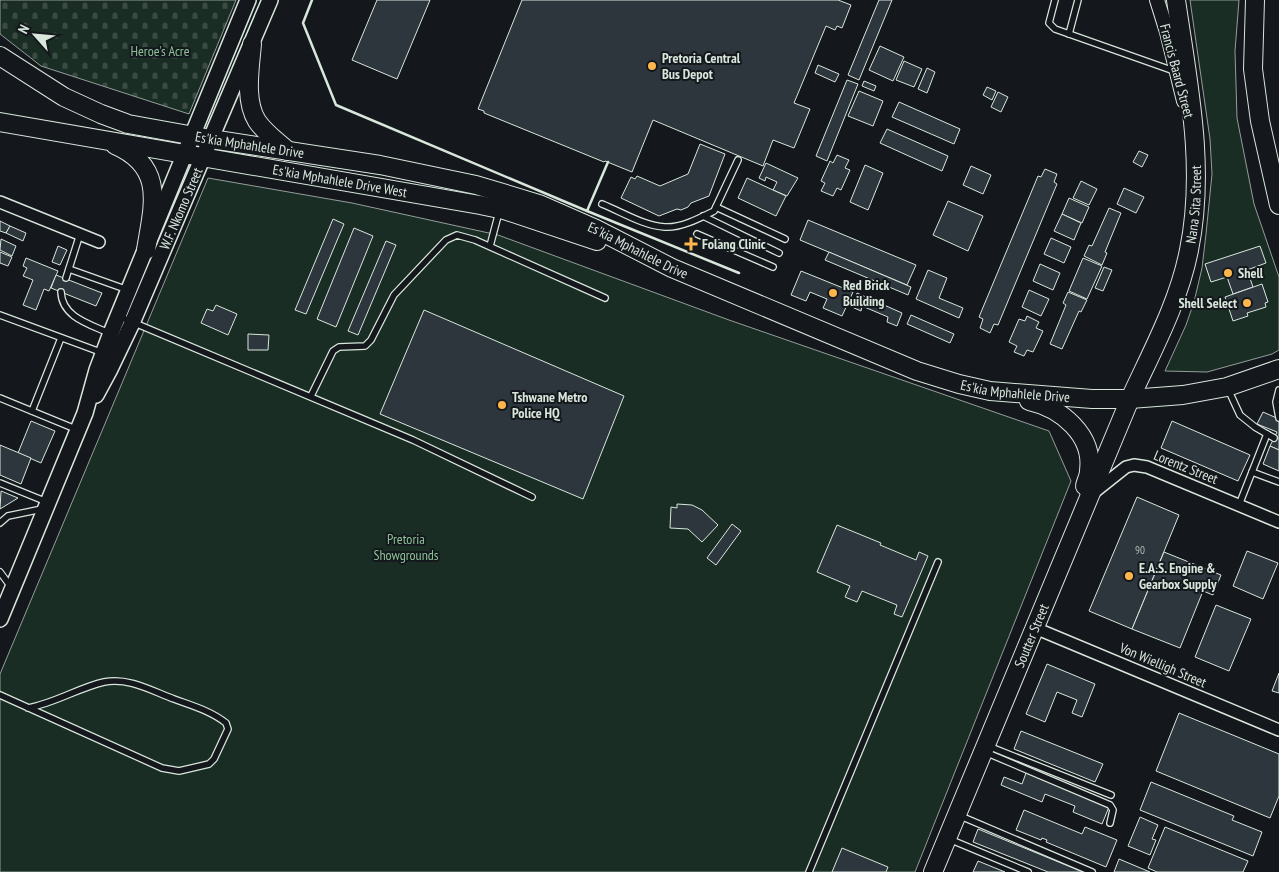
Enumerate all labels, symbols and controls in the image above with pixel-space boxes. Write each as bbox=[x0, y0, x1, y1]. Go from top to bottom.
north arrow bbox=[10, 10, 60, 60]
text: N bbox=[14, 22, 33, 37]
street label: Francis Baard Street bbox=[1156, 22, 1198, 120]
park label: Heroe's Acre bbox=[131, 42, 190, 60]
place label: Pretoria Central Bus Depot bbox=[662, 49, 741, 83]
marker: Pretoria Central Bus Depot bbox=[646, 60, 658, 72]
street label: Es'kia Mphahlele Drive bbox=[194, 127, 306, 162]
street label: Es'kia Mphahlele Drive West bbox=[271, 160, 409, 201]
street label: W.F. Nkomo Street bbox=[155, 165, 206, 252]
street label: Nana Sita Street bbox=[1181, 165, 1205, 245]
street label: Es'kia Mphahlele Drive bbox=[585, 218, 691, 283]
place label: Folang Clinic bbox=[702, 235, 766, 253]
marker: Folang Clinic bbox=[684, 237, 698, 251]
place label: Shell bbox=[1238, 264, 1264, 282]
marker: Shell bbox=[1222, 267, 1234, 279]
place label: Red Brick Building bbox=[843, 276, 890, 310]
marker: Red Brick Building bbox=[827, 287, 839, 299]
place label: Shell Select bbox=[1178, 294, 1237, 312]
marker: Shell Select bbox=[1241, 297, 1253, 309]
street label: Es'kia Mphahlele Drive bbox=[959, 376, 1071, 406]
place label: Tshwane Metro Police HQ bbox=[512, 388, 588, 422]
marker: Tshwane Metro Police HQ bbox=[496, 399, 508, 411]
street label: Lorentz Street bbox=[1151, 446, 1221, 488]
park label: Pretoria Showgrounds bbox=[373, 530, 439, 564]
house number: 90 bbox=[1135, 543, 1145, 557]
place label: E.A.S. Engine & Gearbox Supply bbox=[1139, 559, 1217, 593]
marker: E.A.S. Engine & Gearbox Supply bbox=[1123, 570, 1135, 582]
street label: Soutter Street bbox=[1010, 601, 1053, 670]
street label: Von Wielligh Street bbox=[1116, 638, 1209, 691]

